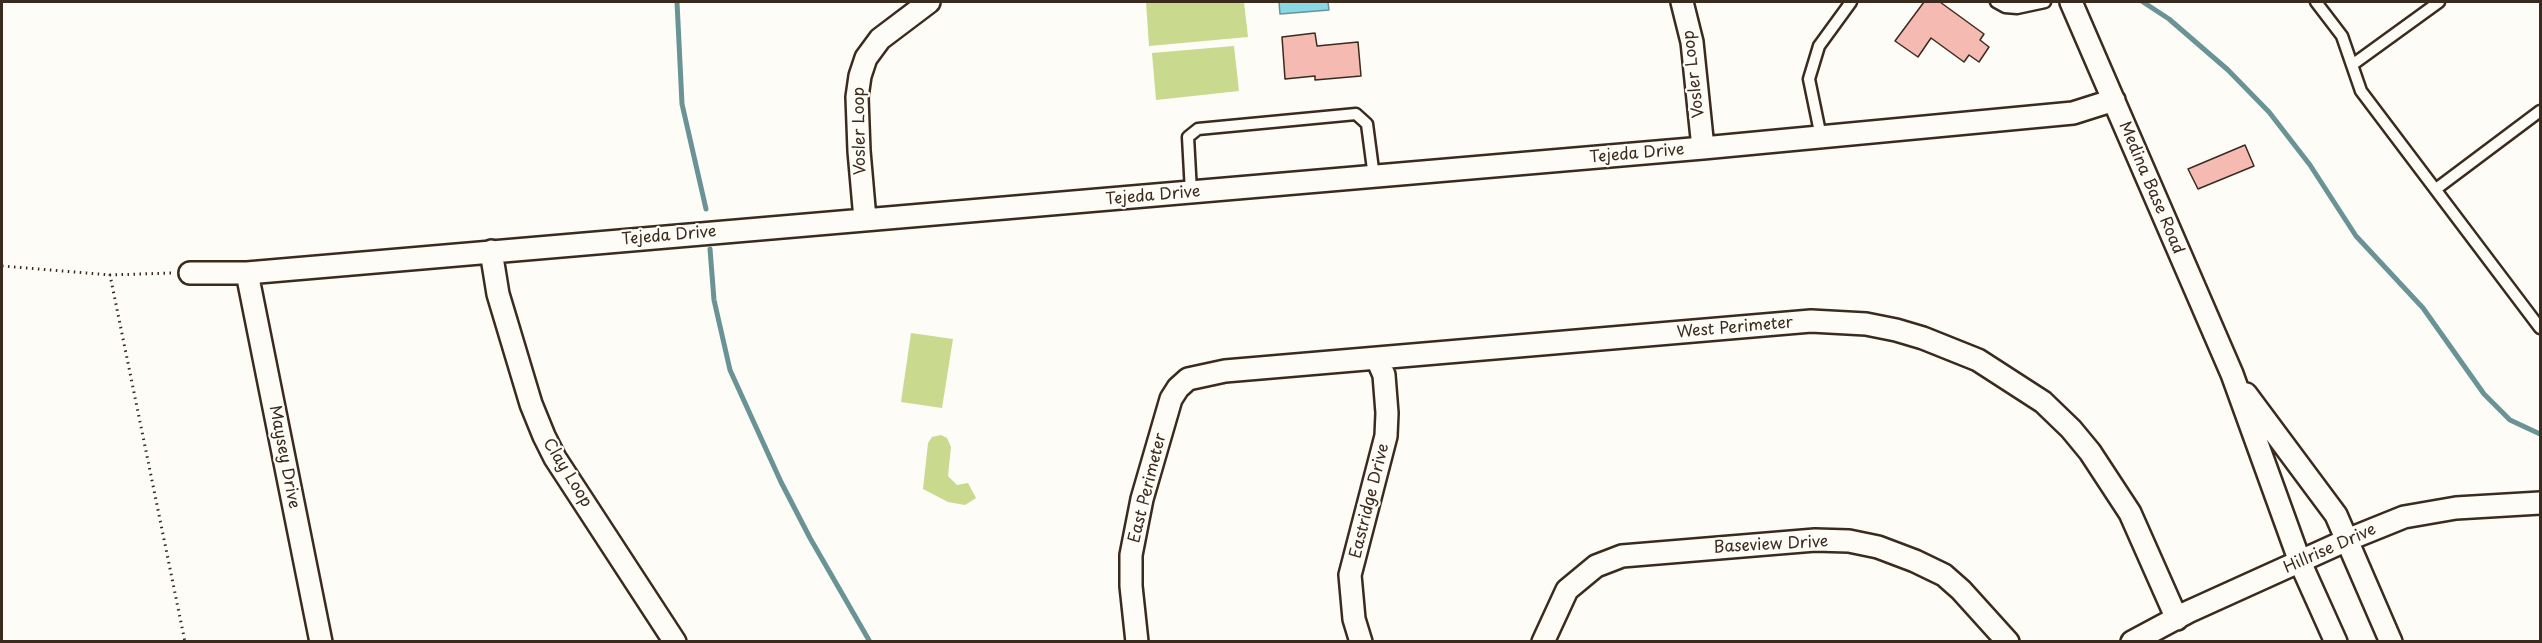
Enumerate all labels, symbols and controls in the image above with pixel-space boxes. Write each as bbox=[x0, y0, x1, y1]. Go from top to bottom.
street label: Vosler Loop bbox=[1679, 29, 1709, 119]
street label: Vosler Loop bbox=[850, 87, 870, 175]
street label: Medina Base Road bbox=[2114, 119, 2188, 257]
street label: Tejeda Drive bbox=[1589, 140, 1685, 168]
street label: Tejeda Drive bbox=[1105, 182, 1201, 210]
street label: Tejeda Drive bbox=[621, 222, 717, 250]
street label: West Perimeter bbox=[1676, 313, 1794, 343]
street label: Maysey Drive bbox=[265, 404, 303, 510]
street label: East Perimeter bbox=[1125, 431, 1171, 545]
street label: Clay Loop bbox=[538, 435, 596, 511]
street label: Eastridge Drive bbox=[1346, 442, 1394, 560]
street label: Hillrise Drive bbox=[2281, 520, 2379, 578]
street label: Baseview Drive bbox=[1713, 532, 1829, 558]

